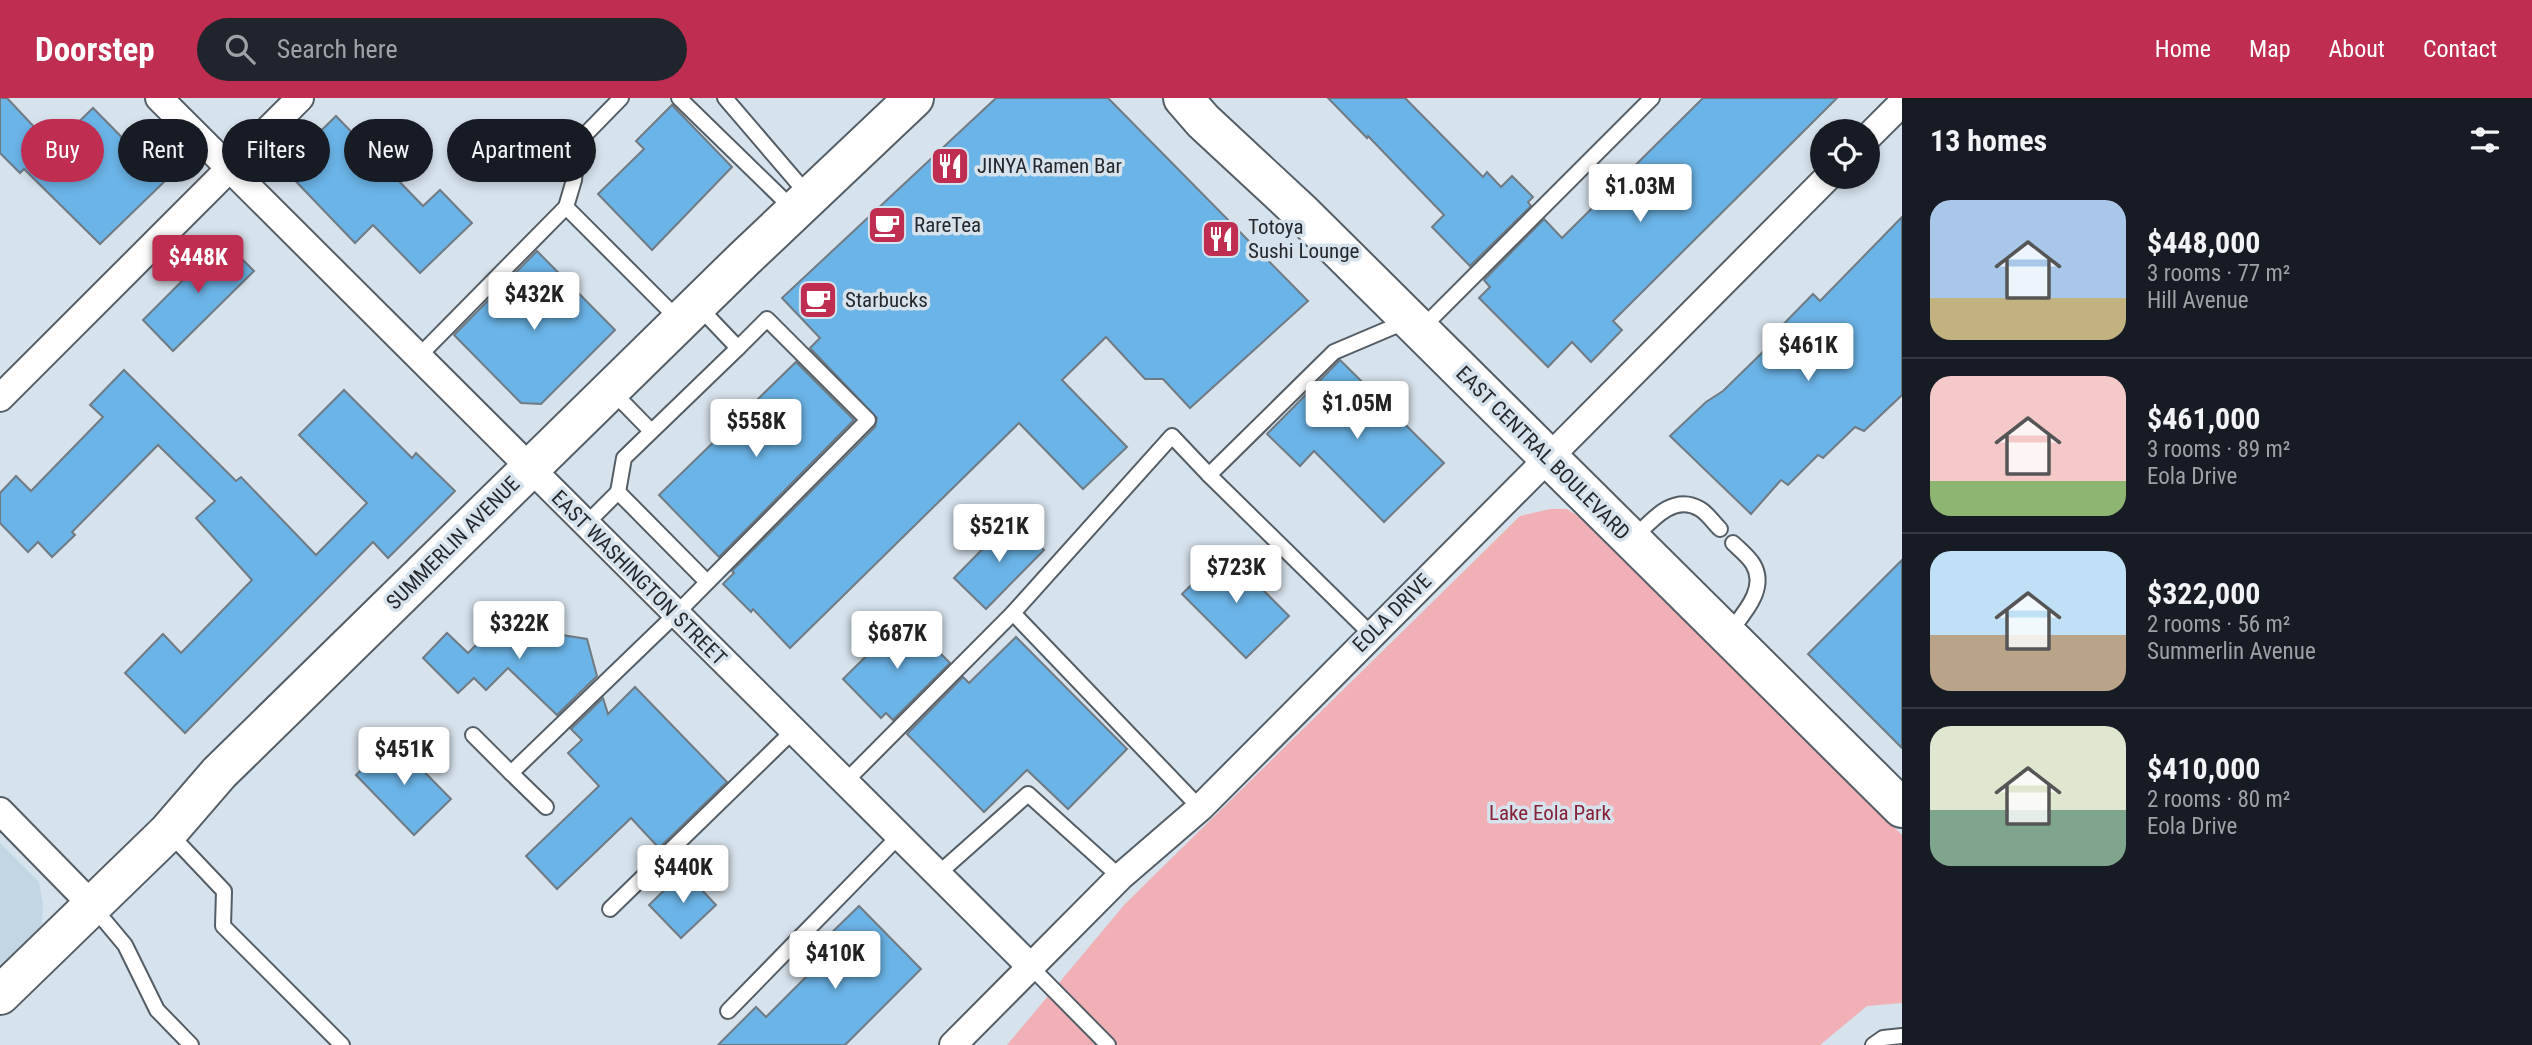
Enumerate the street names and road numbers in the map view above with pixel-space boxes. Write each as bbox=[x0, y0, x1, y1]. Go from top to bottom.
street label: EAST CENTRAL BOULEVARD bbox=[1451, 361, 1635, 545]
street label: SUMMERLIN AVENUE bbox=[382, 472, 524, 614]
street label: EAST WASHINGTON STREET bbox=[547, 486, 731, 670]
street label: EOLA DRIVE bbox=[1348, 569, 1436, 657]

